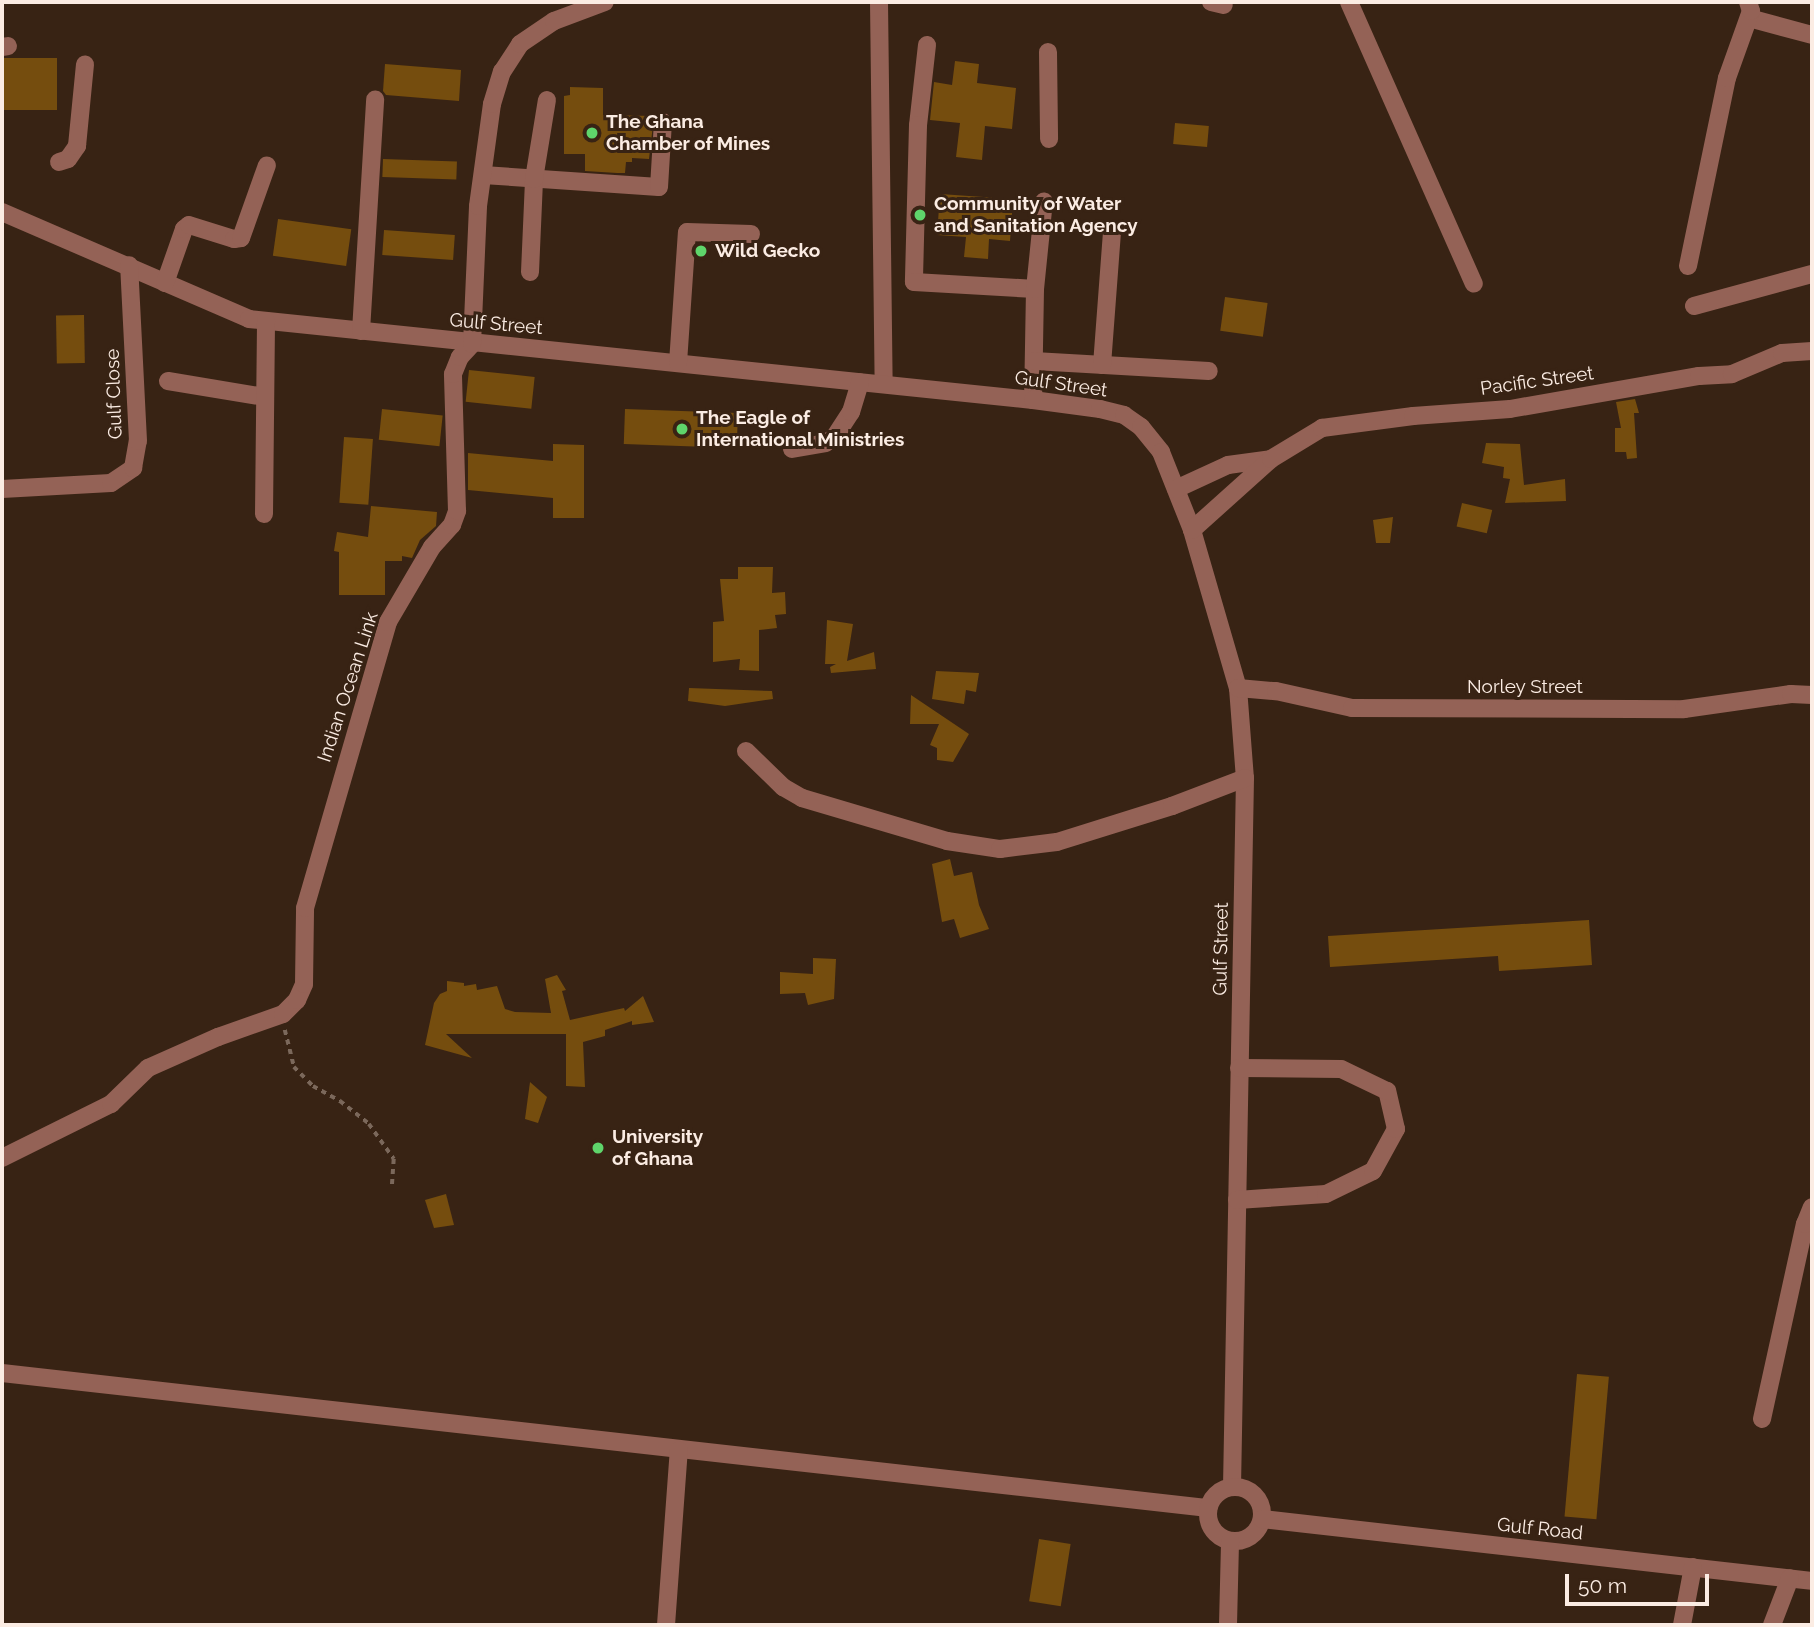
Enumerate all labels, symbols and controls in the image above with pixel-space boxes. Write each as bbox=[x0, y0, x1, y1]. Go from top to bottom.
place label: The Ghana Chamber of Mines bbox=[606, 111, 771, 155]
marker: The Ghana Chamber of Mines bbox=[584, 125, 600, 141]
place label: Community of Water and Sanitation Agency bbox=[934, 193, 1138, 237]
marker: Community of Water and Sanitation Agency bbox=[912, 207, 928, 223]
place label: Wild Gecko bbox=[715, 240, 820, 262]
marker: Wild Gecko bbox=[693, 243, 709, 259]
street label: Gulf Street bbox=[448, 309, 544, 339]
street label: Gulf Close bbox=[101, 348, 127, 440]
street label: Pacific Street bbox=[1479, 362, 1595, 400]
street label: Gulf Street bbox=[1013, 366, 1109, 402]
place label: The Eagle of International Ministries bbox=[696, 407, 905, 451]
marker: The Eagle of International Ministries bbox=[674, 421, 690, 437]
street label: Indian Ocean Link bbox=[313, 609, 383, 765]
street label: Norley Street bbox=[1467, 676, 1583, 698]
street label: Gulf Street bbox=[1209, 902, 1233, 996]
place label: University of Ghana bbox=[612, 1126, 703, 1170]
marker: University of Ghana bbox=[590, 1140, 606, 1156]
street label: Gulf Road bbox=[1496, 1513, 1584, 1545]
scale bar bbox=[1569, 1560, 1713, 1604]
text: 50 m bbox=[1578, 1573, 1627, 1598]

